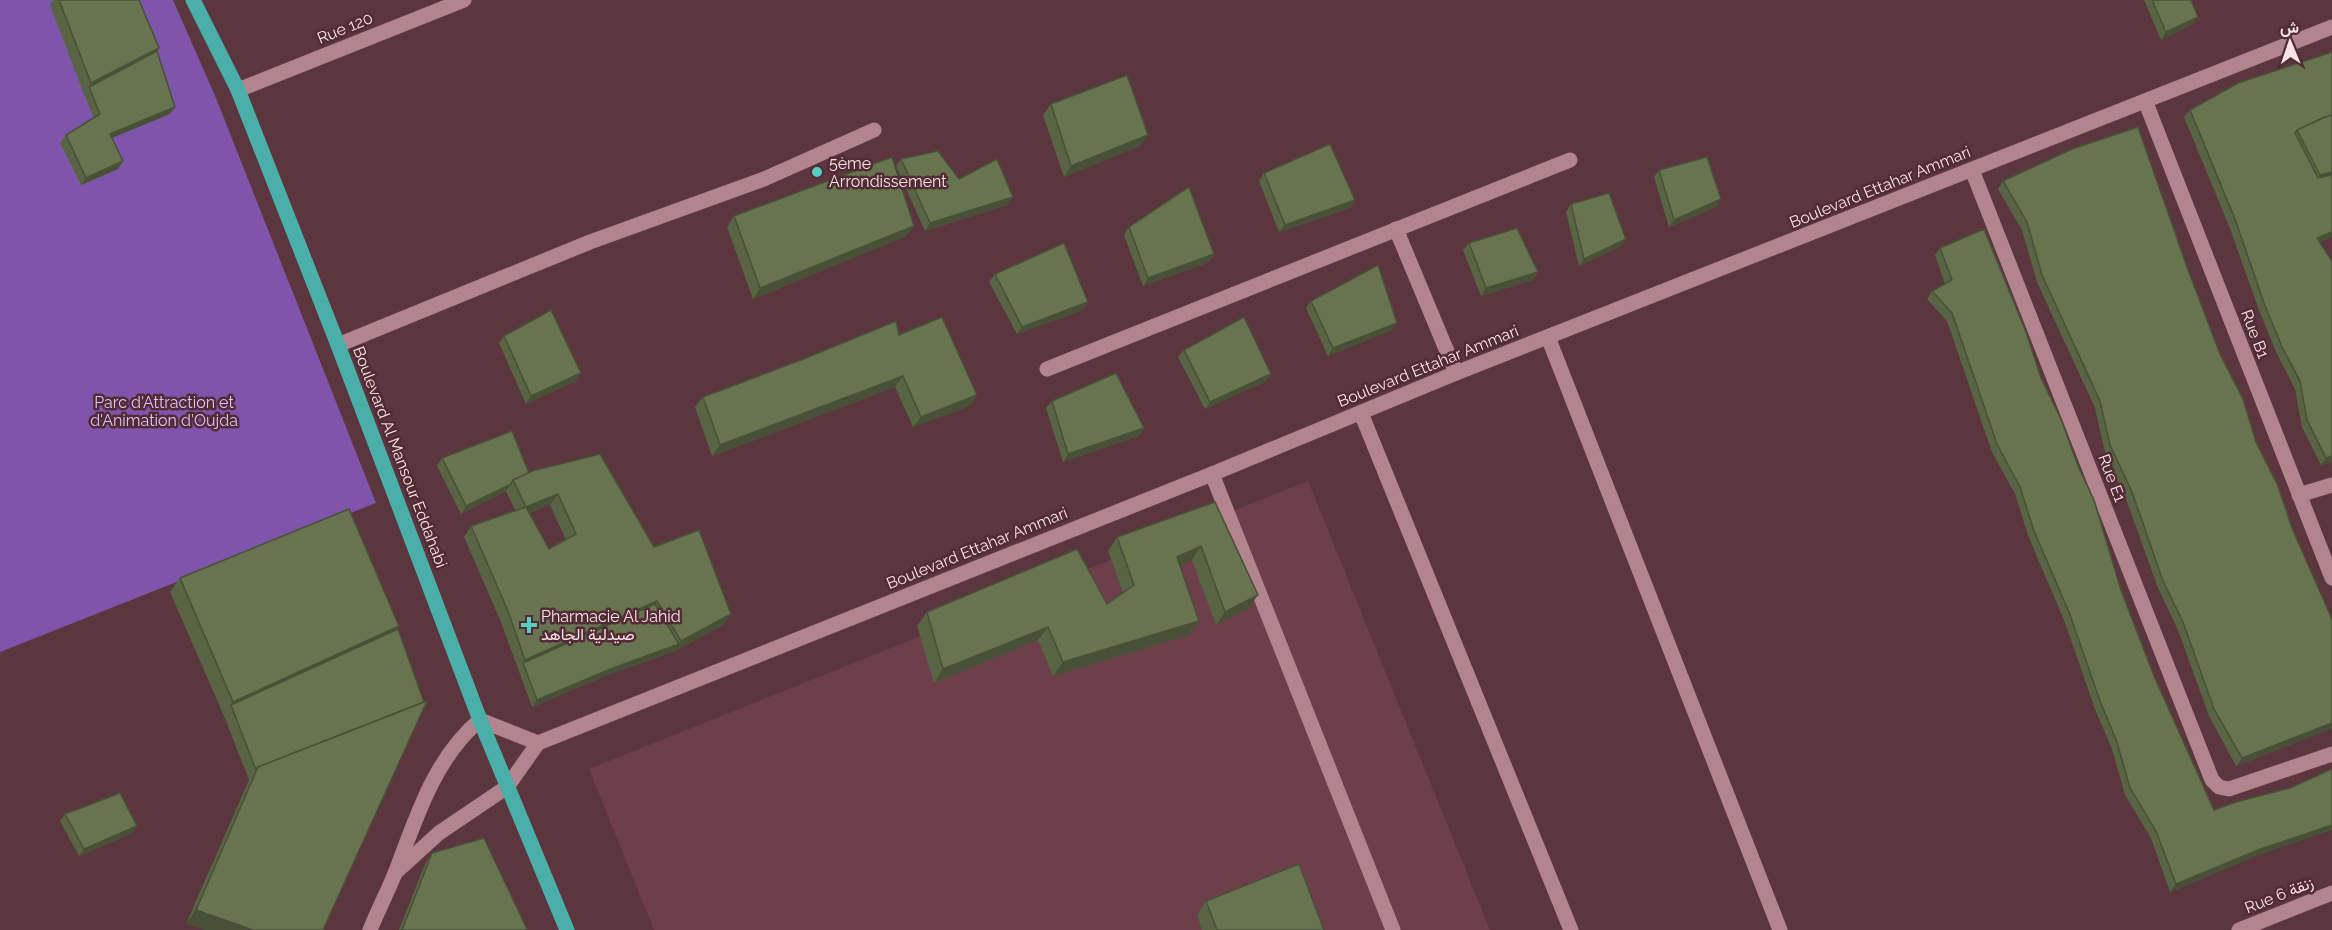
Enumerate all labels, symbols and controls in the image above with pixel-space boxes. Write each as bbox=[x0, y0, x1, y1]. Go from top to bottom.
street label: Rue 120 bbox=[314, 8, 376, 48]
north arrow bbox=[2260, 12, 2320, 72]
text: ش bbox=[2280, 18, 2299, 37]
street label: Boulevard Ettahar Ammari bbox=[1787, 142, 1973, 232]
place label: 5ème Arrondissement bbox=[829, 154, 947, 191]
marker: 5ème Arrondissement bbox=[810, 165, 824, 179]
street label: Rue B1 bbox=[2237, 307, 2273, 361]
street label: Boulevard Ettahar Ammari bbox=[1335, 321, 1521, 411]
street label: Boulevard Al Mansour Eddahabi bbox=[349, 344, 451, 570]
park label: Parc d'Attraction et d'Animation d'Oujda bbox=[90, 393, 238, 430]
street label: Rue E1 bbox=[2094, 451, 2130, 505]
street label: Boulevard Ettahar Ammari bbox=[884, 503, 1070, 593]
place label: Pharmacie Al Jahid صيدلية الجاهد bbox=[541, 607, 681, 644]
marker: Pharmacie Al Jahid صيدلية الجاهد bbox=[522, 618, 536, 632]
street label: Rue 6 زنقة bbox=[2242, 873, 2316, 918]

